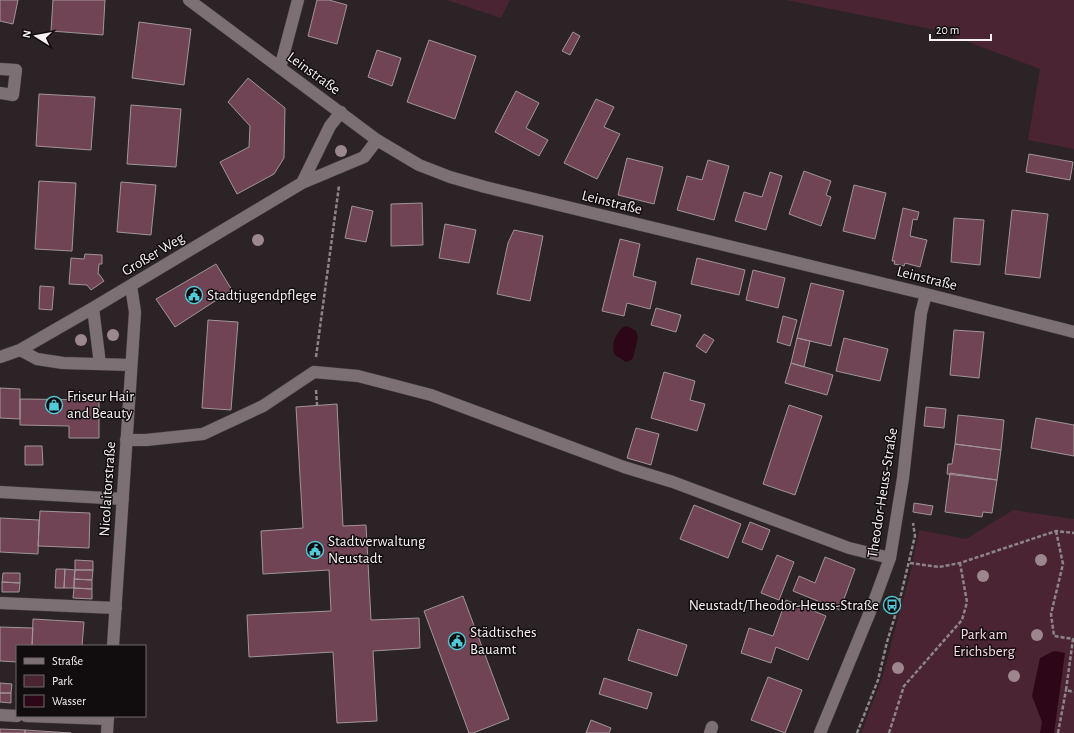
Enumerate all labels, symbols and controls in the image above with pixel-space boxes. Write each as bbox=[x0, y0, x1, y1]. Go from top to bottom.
north arrow bbox=[16, 16, 56, 56]
scale bar bbox=[930, 16, 991, 42]
text: 20 m bbox=[936, 24, 959, 36]
text: N bbox=[21, 29, 33, 39]
street label: Leinstraße bbox=[284, 49, 343, 98]
street label: Leinstraße bbox=[580, 188, 644, 217]
street label: Großer Weg bbox=[119, 230, 188, 279]
street label: Leinstraße bbox=[895, 264, 959, 293]
public building icon: Stadtjugendpflege bbox=[184, 285, 204, 305]
place label: Stadtjugendpflege bbox=[207, 288, 317, 303]
place label: Friseur Hair and Beauty bbox=[67, 389, 134, 421]
shop icon: Friseur Hair and Beauty bbox=[44, 395, 64, 415]
street label: Theodor-Heuss-Straße bbox=[865, 427, 900, 559]
street label: Nicolaitorstraße bbox=[97, 441, 118, 537]
place label: Stadtverwaltung Neustadt bbox=[328, 534, 426, 566]
public building icon: Stadtverwaltung Neustadt bbox=[305, 540, 325, 560]
bus stop icon: Neustadt/Theodor-Heuss-Straße bbox=[882, 595, 902, 615]
place label: Neustadt/Theodor-Heuss-Straße bbox=[689, 598, 879, 613]
place label: Städtisches Bauamt bbox=[470, 625, 537, 657]
park label: Park am Erichsberg bbox=[953, 627, 1015, 659]
public building icon: Städtisches Bauamt bbox=[447, 631, 467, 651]
legend bbox=[16, 645, 146, 717]
text: Straße bbox=[52, 655, 83, 667]
text: Park bbox=[52, 675, 73, 687]
text: Wasser bbox=[52, 695, 86, 707]

